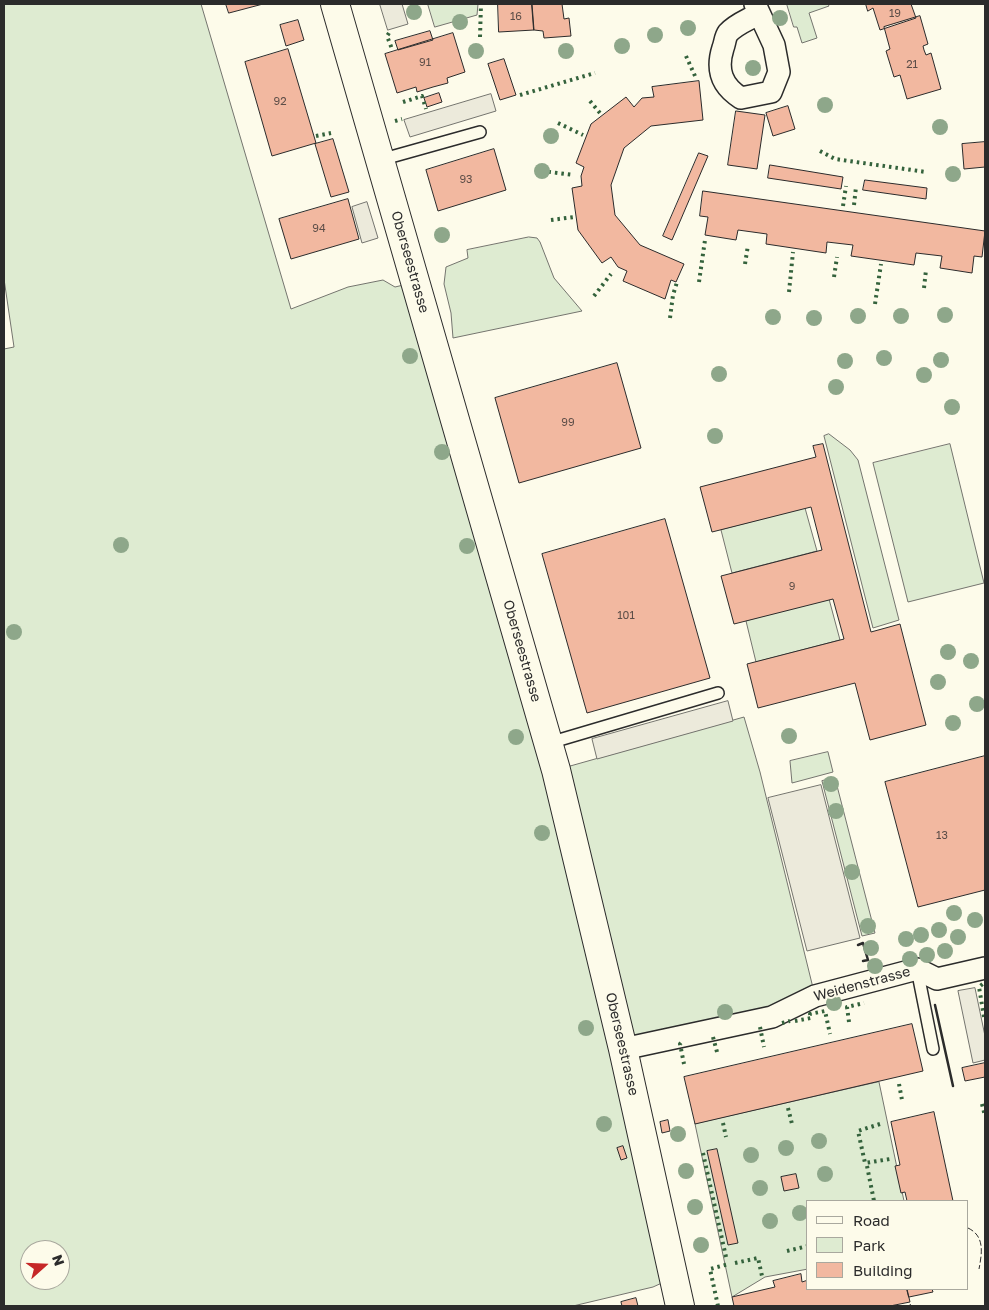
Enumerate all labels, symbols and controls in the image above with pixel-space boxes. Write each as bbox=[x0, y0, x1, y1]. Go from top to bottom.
house number: 19 bbox=[889, 7, 901, 21]
house number: 16 bbox=[510, 10, 522, 24]
house number: 91 bbox=[419, 56, 431, 70]
house number: 21 bbox=[906, 58, 918, 72]
house number: 92 bbox=[273, 95, 287, 109]
house number: 93 bbox=[459, 173, 473, 187]
street label: Oberseestrasse bbox=[387, 209, 433, 315]
house number: 94 bbox=[312, 222, 326, 236]
house number: 99 bbox=[561, 416, 575, 430]
house number: 9 bbox=[789, 580, 795, 594]
street label: Oberseestrasse bbox=[499, 598, 545, 704]
house number: 101 bbox=[617, 609, 635, 623]
house number: 13 bbox=[936, 829, 948, 843]
street label: Weidenstrasse bbox=[812, 963, 912, 1005]
street label: Oberseestrasse bbox=[602, 991, 642, 1097]
legend bbox=[806, 1200, 969, 1290]
text: Road bbox=[853, 1211, 890, 1229]
text: Park bbox=[853, 1236, 885, 1254]
north arrow bbox=[20, 1240, 70, 1290]
text: N bbox=[49, 1252, 68, 1268]
text: Building bbox=[853, 1261, 913, 1279]

